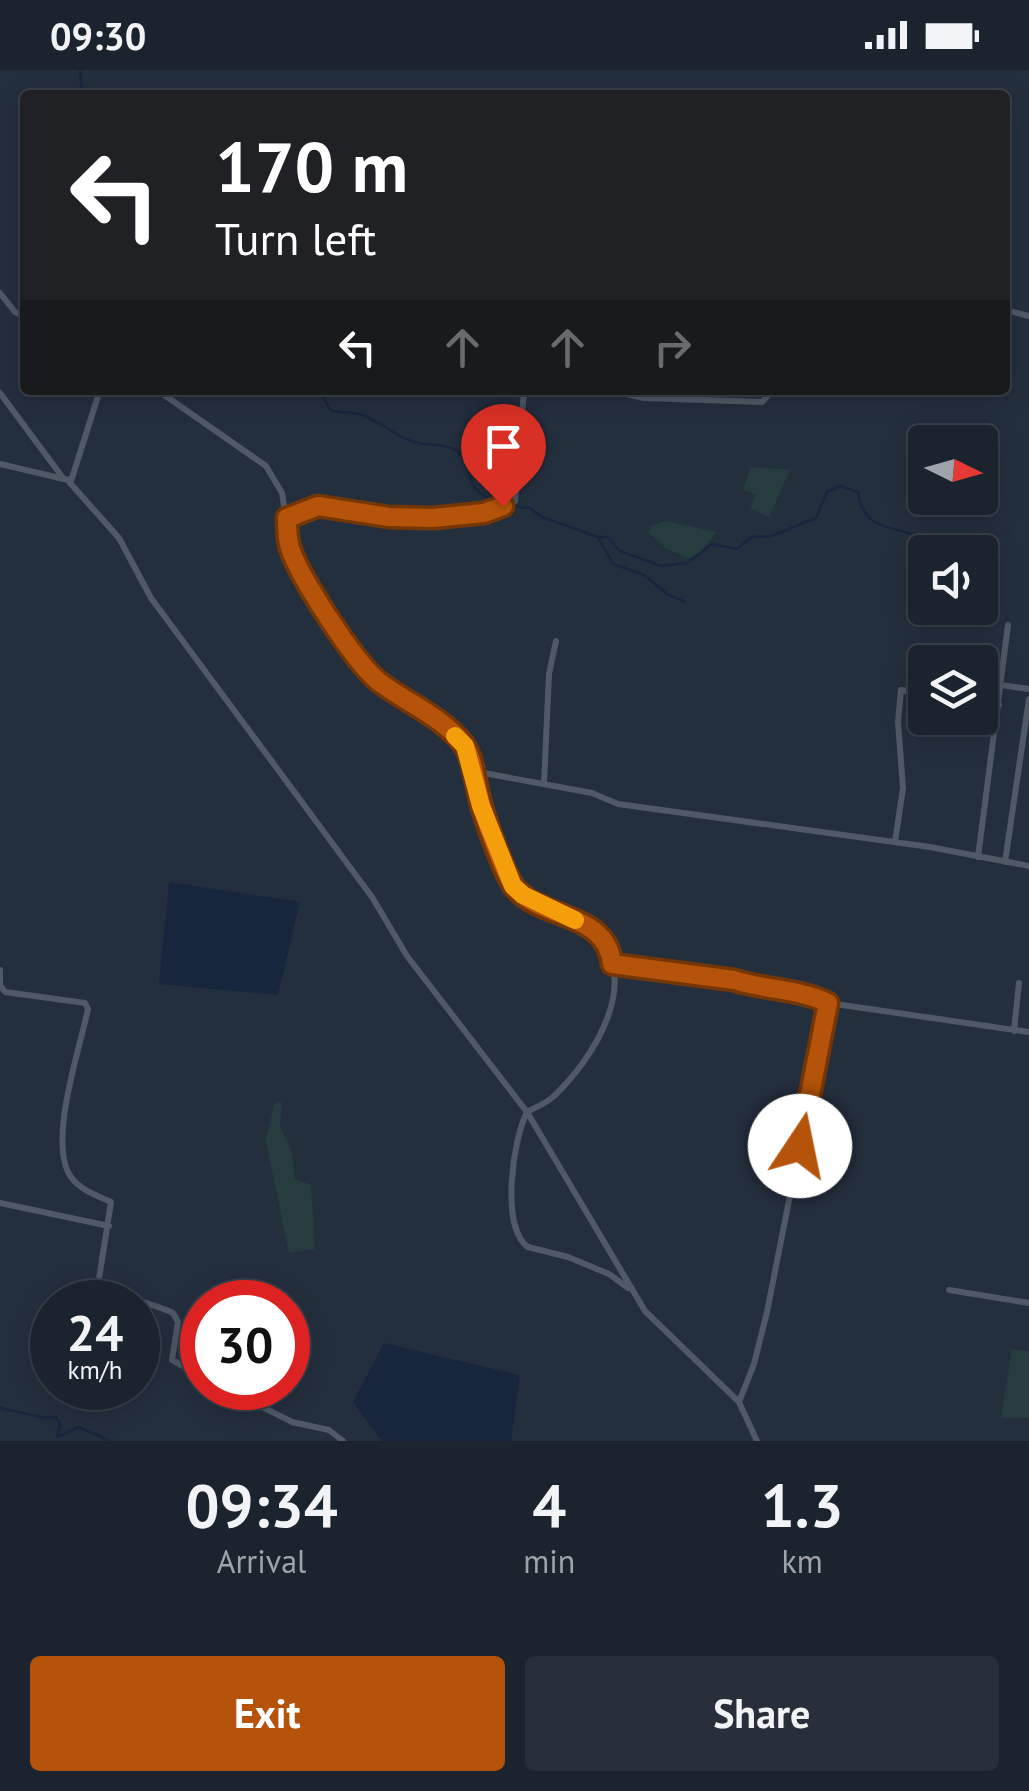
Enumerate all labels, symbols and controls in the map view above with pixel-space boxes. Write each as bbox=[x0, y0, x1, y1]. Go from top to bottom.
text: 09:30 bbox=[50, 11, 146, 60]
text: 170 m bbox=[215, 121, 408, 211]
icon: left bbox=[50, 130, 180, 260]
text: Turn left bbox=[215, 209, 376, 267]
icon: left bbox=[330, 320, 385, 375]
icon: ahead bbox=[435, 320, 490, 375]
icon: ahead bbox=[540, 320, 595, 375]
icon: right bbox=[645, 320, 700, 375]
pin bbox=[461, 404, 546, 507]
icon: arrive bbox=[476, 419, 531, 474]
north arrow bbox=[908, 425, 998, 515]
map controls bbox=[908, 425, 998, 735]
button: sound bbox=[908, 535, 998, 625]
button: layers bbox=[908, 645, 998, 735]
position arrow bbox=[748, 1094, 852, 1198]
speed limit sign: 30 bbox=[180, 1280, 310, 1410]
text: 24 bbox=[67, 1300, 123, 1365]
text: km/h bbox=[68, 1354, 122, 1386]
text: 09:34 bbox=[185, 1466, 338, 1544]
text: 4 bbox=[532, 1466, 566, 1544]
text: 1.3 bbox=[761, 1466, 844, 1544]
text: Arrival bbox=[217, 1540, 306, 1582]
text: min bbox=[523, 1540, 575, 1582]
text: km bbox=[781, 1540, 823, 1582]
button: Exit bbox=[30, 1656, 505, 1771]
button: Share bbox=[525, 1656, 999, 1771]

